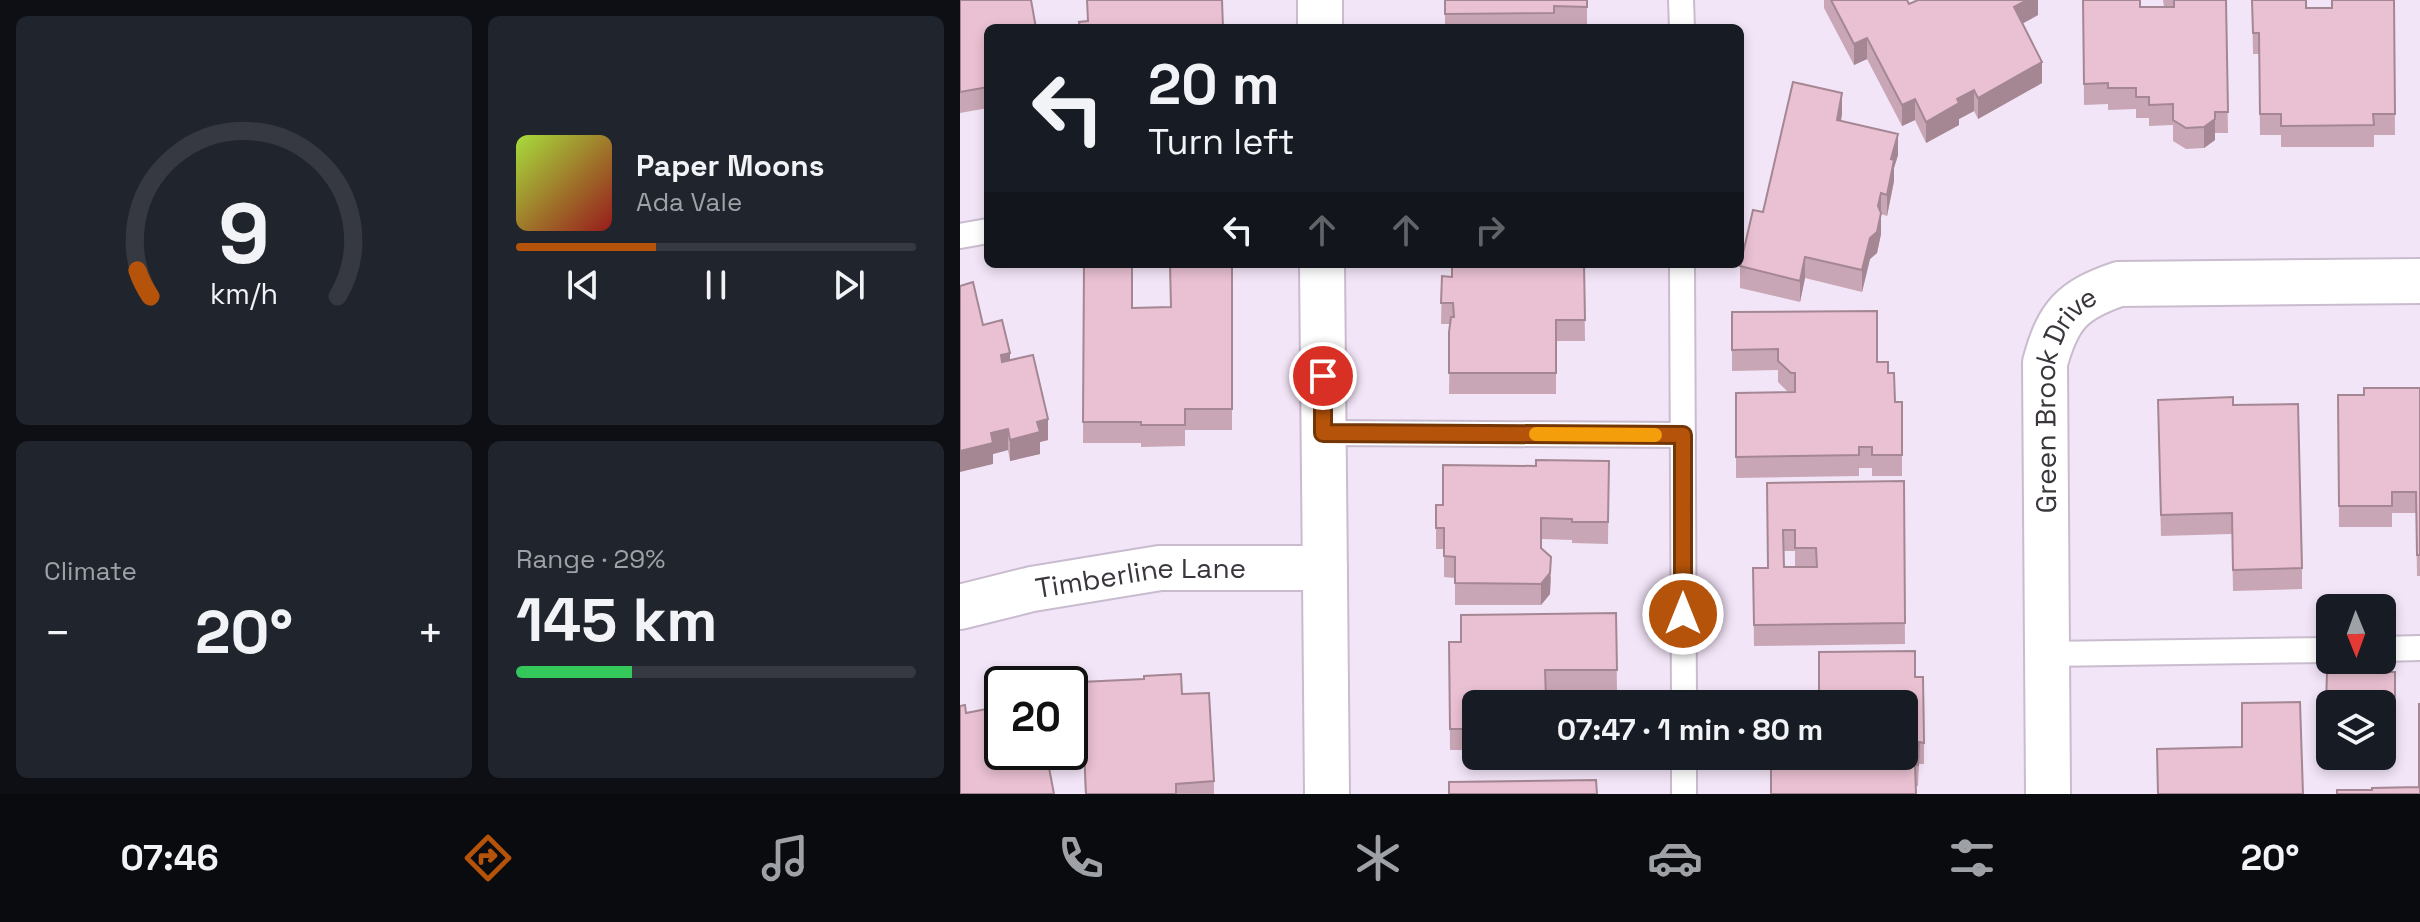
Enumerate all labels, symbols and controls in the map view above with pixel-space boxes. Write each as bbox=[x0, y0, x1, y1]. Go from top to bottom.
text: 20 m bbox=[1148, 49, 1280, 120]
icon: left bbox=[1016, 56, 1120, 160]
text: Turn left bbox=[1148, 119, 1295, 165]
text: Paper Moons bbox=[636, 146, 825, 185]
text: 9 bbox=[218, 180, 270, 286]
text: Ada Vale bbox=[636, 185, 742, 219]
icon: left bbox=[1216, 208, 1260, 252]
icon: ahead bbox=[1300, 208, 1344, 252]
icon: ahead bbox=[1384, 208, 1428, 252]
icon: right bbox=[1468, 208, 1512, 252]
icon: previous bbox=[561, 263, 605, 307]
icon: pause bbox=[694, 263, 738, 307]
icon: next bbox=[827, 263, 871, 307]
text: km/h bbox=[210, 276, 278, 312]
street label: Green Brook Drive bbox=[2027, 278, 2103, 513]
pin bbox=[1289, 342, 1357, 410]
icon: arrive bbox=[1301, 354, 1345, 398]
text: Range · 29% bbox=[516, 542, 665, 576]
street label: Timberline Lane bbox=[1033, 550, 1246, 606]
text: Climate bbox=[44, 554, 137, 588]
position arrow bbox=[1641, 572, 1725, 656]
text: 145 km bbox=[516, 582, 718, 659]
text: 20° bbox=[195, 594, 293, 671]
north arrow bbox=[2316, 594, 2396, 674]
map controls bbox=[2316, 594, 2396, 770]
text: − bbox=[44, 605, 71, 661]
text: + bbox=[417, 605, 444, 661]
speed limit sign: 20 bbox=[984, 666, 1088, 770]
button: layers bbox=[2316, 690, 2396, 770]
text: 07:47 · 1 min · 80 m bbox=[1557, 710, 1823, 749]
icon: directions bbox=[460, 830, 516, 886]
icon: music bbox=[757, 830, 813, 886]
icon: phone bbox=[1053, 830, 1109, 886]
icon: climate bbox=[1350, 830, 1406, 886]
icon: car bbox=[1647, 830, 1703, 886]
icon: filters bbox=[1944, 830, 2000, 886]
text: 07:46 bbox=[120, 835, 219, 881]
text: 20° bbox=[2241, 835, 2300, 881]

